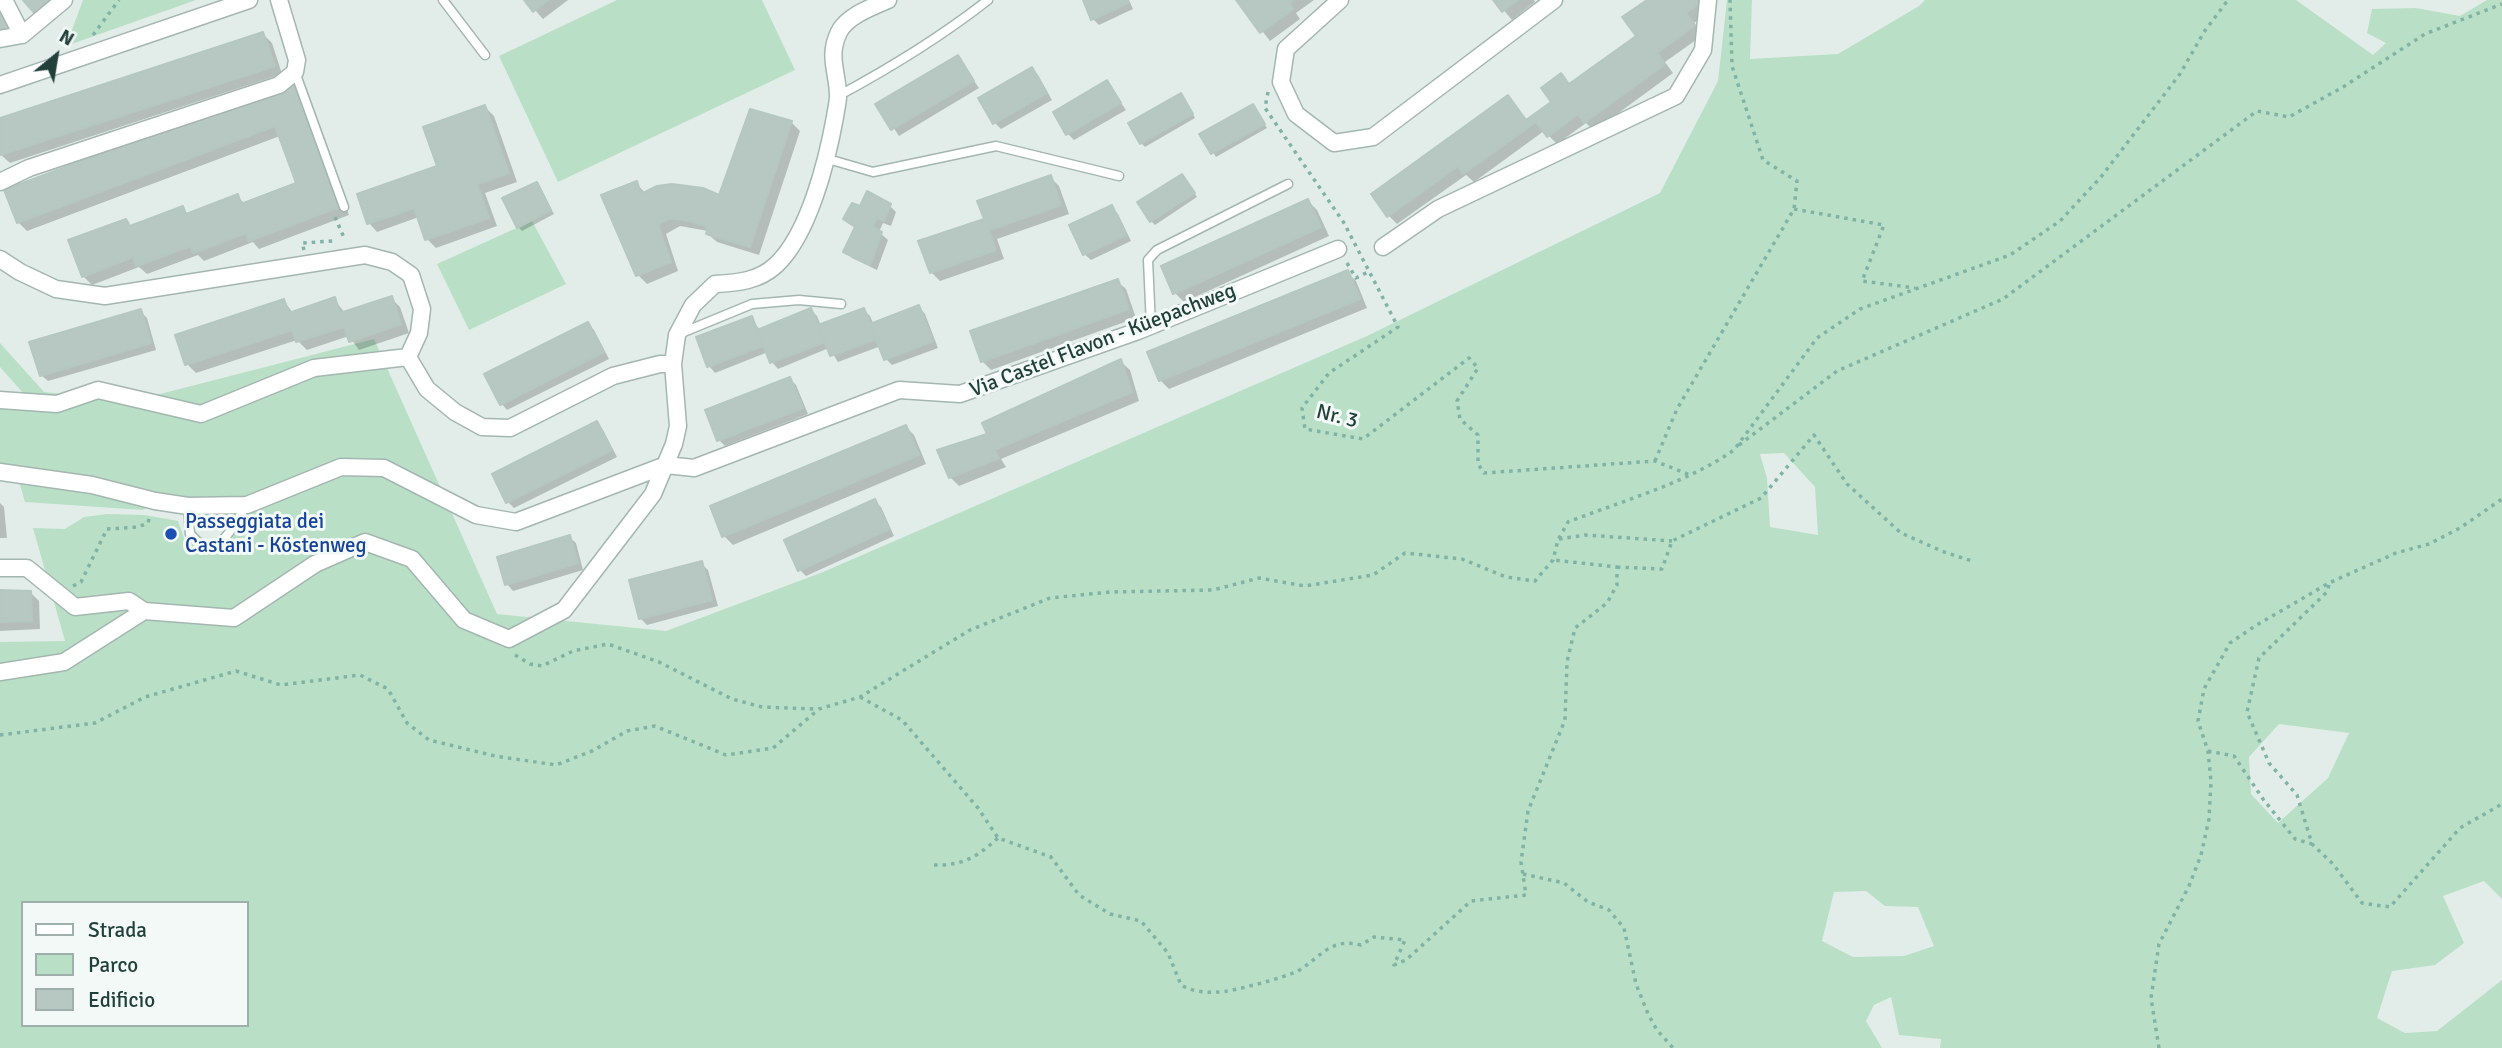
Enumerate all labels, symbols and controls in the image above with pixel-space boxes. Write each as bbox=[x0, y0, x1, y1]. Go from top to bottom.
north arrow bbox=[21, 21, 91, 91]
text: N bbox=[55, 24, 78, 52]
street label: Via Castel Flavon - Küepachweg bbox=[966, 279, 1240, 403]
street label: Nr. 3 bbox=[1314, 400, 1360, 434]
place label: Passeggiata dei Castani - Köstenweg bbox=[185, 509, 367, 559]
marker: Passeggiata dei Castani - Köstenweg bbox=[163, 526, 179, 542]
legend bbox=[21, 901, 248, 1027]
text: Strada bbox=[88, 917, 147, 943]
text: Parco bbox=[88, 952, 138, 978]
text: Edificio bbox=[88, 987, 155, 1013]

